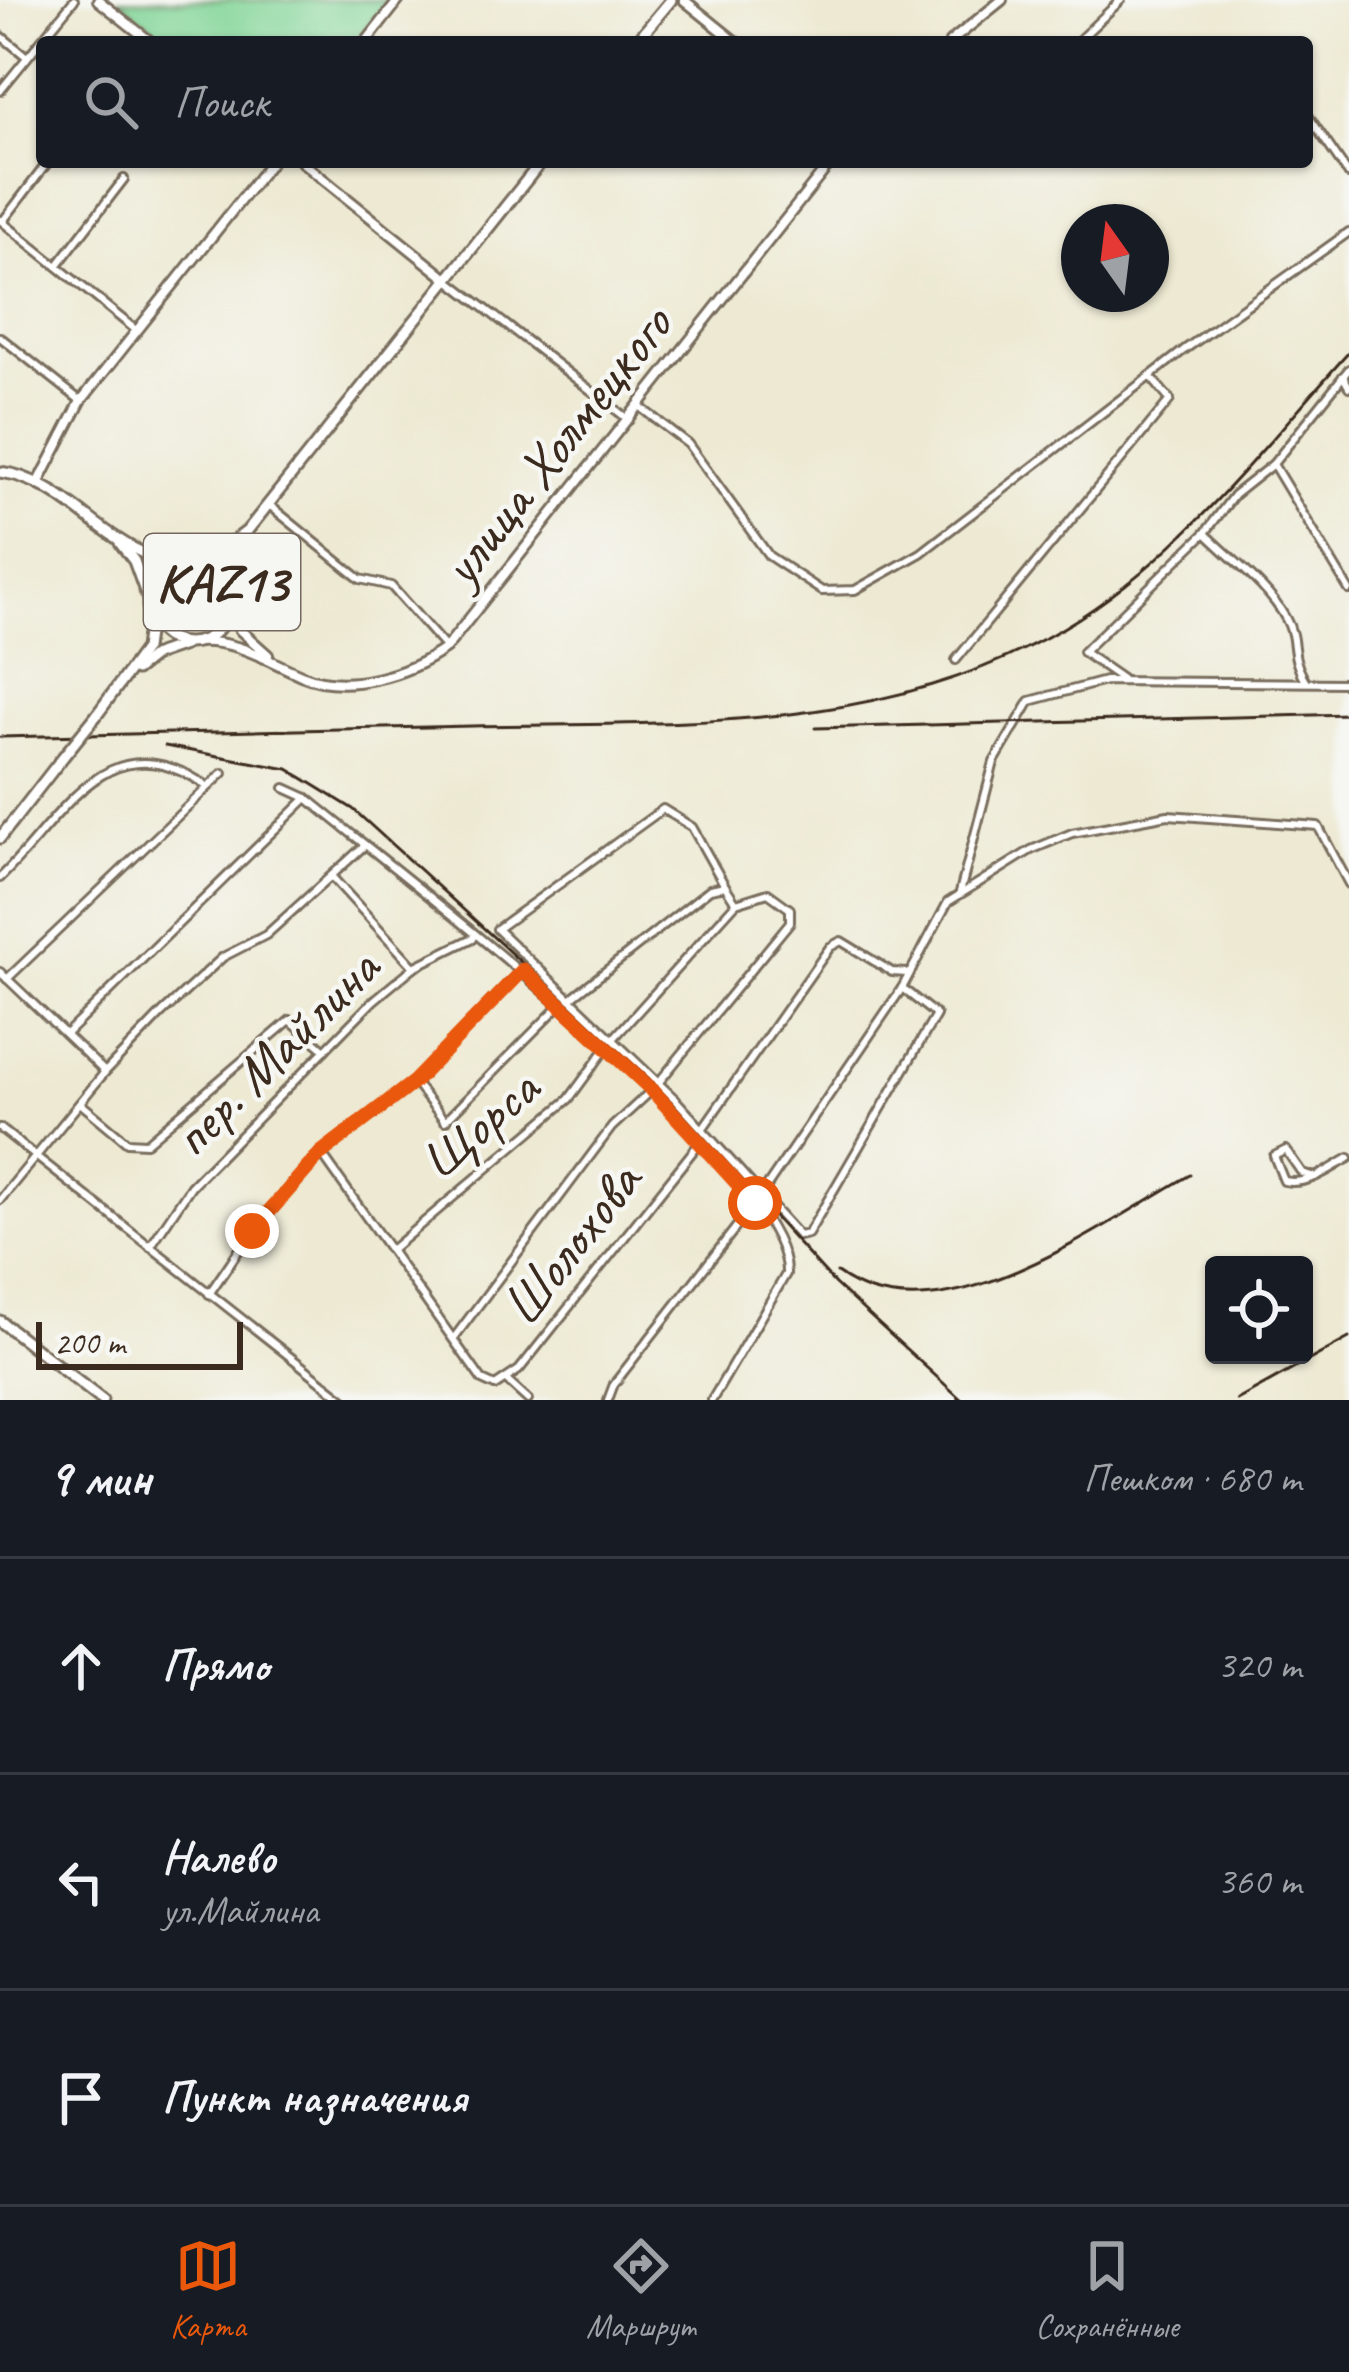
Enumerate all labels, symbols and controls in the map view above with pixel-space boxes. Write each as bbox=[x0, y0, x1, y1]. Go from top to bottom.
search box bbox=[36, 36, 1313, 168]
icon: search bbox=[78, 69, 144, 135]
text: Поиск bbox=[174, 74, 269, 131]
north arrow bbox=[1061, 204, 1169, 312]
street label: улица Холмецкого bbox=[422, 289, 689, 602]
road number: KAZ13 bbox=[144, 534, 300, 630]
street label: пер. Майлина bbox=[155, 931, 396, 1172]
street label: Щорса bbox=[406, 1051, 556, 1194]
street label: Шолохова bbox=[485, 1145, 659, 1339]
route start bbox=[728, 1176, 782, 1230]
route end bbox=[225, 1204, 279, 1258]
map controls bbox=[1205, 1256, 1313, 1364]
button: locate bbox=[1205, 1256, 1313, 1364]
scale bar bbox=[36, 1316, 243, 1369]
text: 200 m bbox=[54, 1322, 125, 1364]
text: 9 мин bbox=[48, 1446, 151, 1510]
text: Пешком · 680 m bbox=[1083, 1454, 1301, 1503]
icon: ahead bbox=[48, 1633, 114, 1699]
text: Прямо bbox=[162, 1637, 269, 1694]
text: 320 m bbox=[1217, 1641, 1301, 1690]
text: Налево bbox=[162, 1829, 276, 1886]
icon: left bbox=[48, 1849, 114, 1915]
text: 360 m bbox=[1217, 1857, 1301, 1906]
text: ул.Майлина bbox=[162, 1886, 319, 1935]
icon: arrive bbox=[48, 2065, 114, 2131]
text: Пункт назначения bbox=[162, 2069, 467, 2126]
tab: Карта bbox=[170, 2233, 246, 2347]
tab: Маршрут bbox=[586, 2233, 695, 2347]
tab: Сохранённые bbox=[1035, 2233, 1179, 2347]

